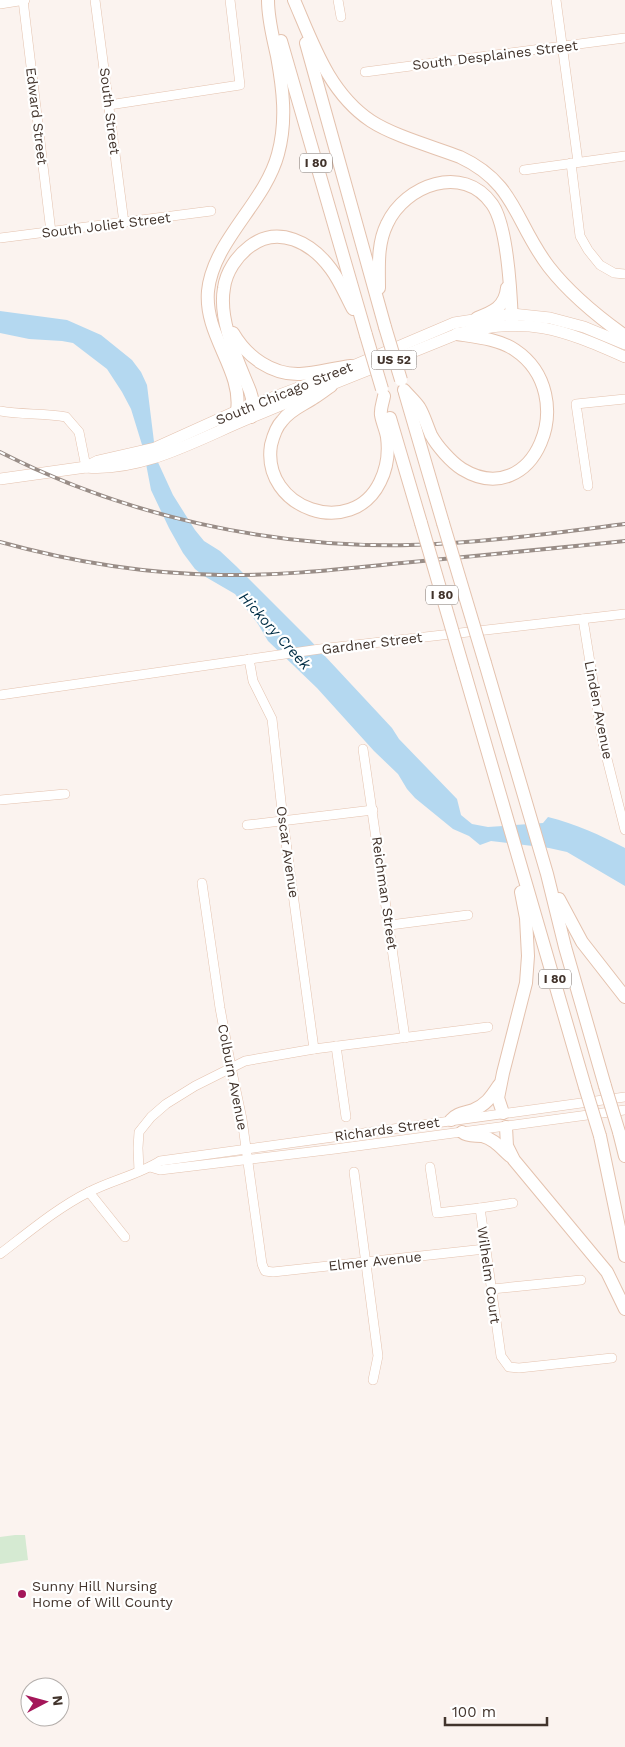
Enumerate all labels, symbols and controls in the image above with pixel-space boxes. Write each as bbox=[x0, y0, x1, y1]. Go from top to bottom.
street label: South Desplaines Street bbox=[411, 37, 579, 73]
street label: Edward Street bbox=[23, 66, 51, 166]
street label: South Street bbox=[97, 67, 123, 156]
road number: I 80 bbox=[300, 154, 332, 172]
street label: South Joliet Street bbox=[41, 209, 172, 241]
road number: US 52 bbox=[372, 350, 416, 370]
street label: South Chicago Street bbox=[213, 358, 355, 428]
road number: I 80 bbox=[426, 586, 458, 604]
water label: Hickory Creek bbox=[235, 588, 315, 674]
street label: Gardner Street bbox=[321, 629, 423, 657]
street label: Linden Avenue bbox=[582, 659, 616, 761]
street label: Oscar Avenue bbox=[274, 805, 302, 899]
street label: Reichman Street bbox=[369, 835, 401, 951]
road number: I 80 bbox=[539, 970, 571, 989]
street label: Colburn Avenue bbox=[215, 1023, 251, 1131]
street label: Richards Street bbox=[333, 1114, 441, 1144]
street label: Wilhelm Court bbox=[474, 1225, 504, 1325]
street label: Elmer Avenue bbox=[328, 1248, 422, 1274]
place label: Sunny Hill Nursing Home of Will County bbox=[32, 1578, 174, 1610]
marker: Sunny Hill Nursing Home of Will County bbox=[16, 1588, 28, 1600]
north arrow bbox=[20, 1677, 70, 1727]
scale bar bbox=[445, 1694, 548, 1726]
text: N bbox=[49, 1695, 66, 1707]
text: 100 m bbox=[452, 1703, 496, 1721]

